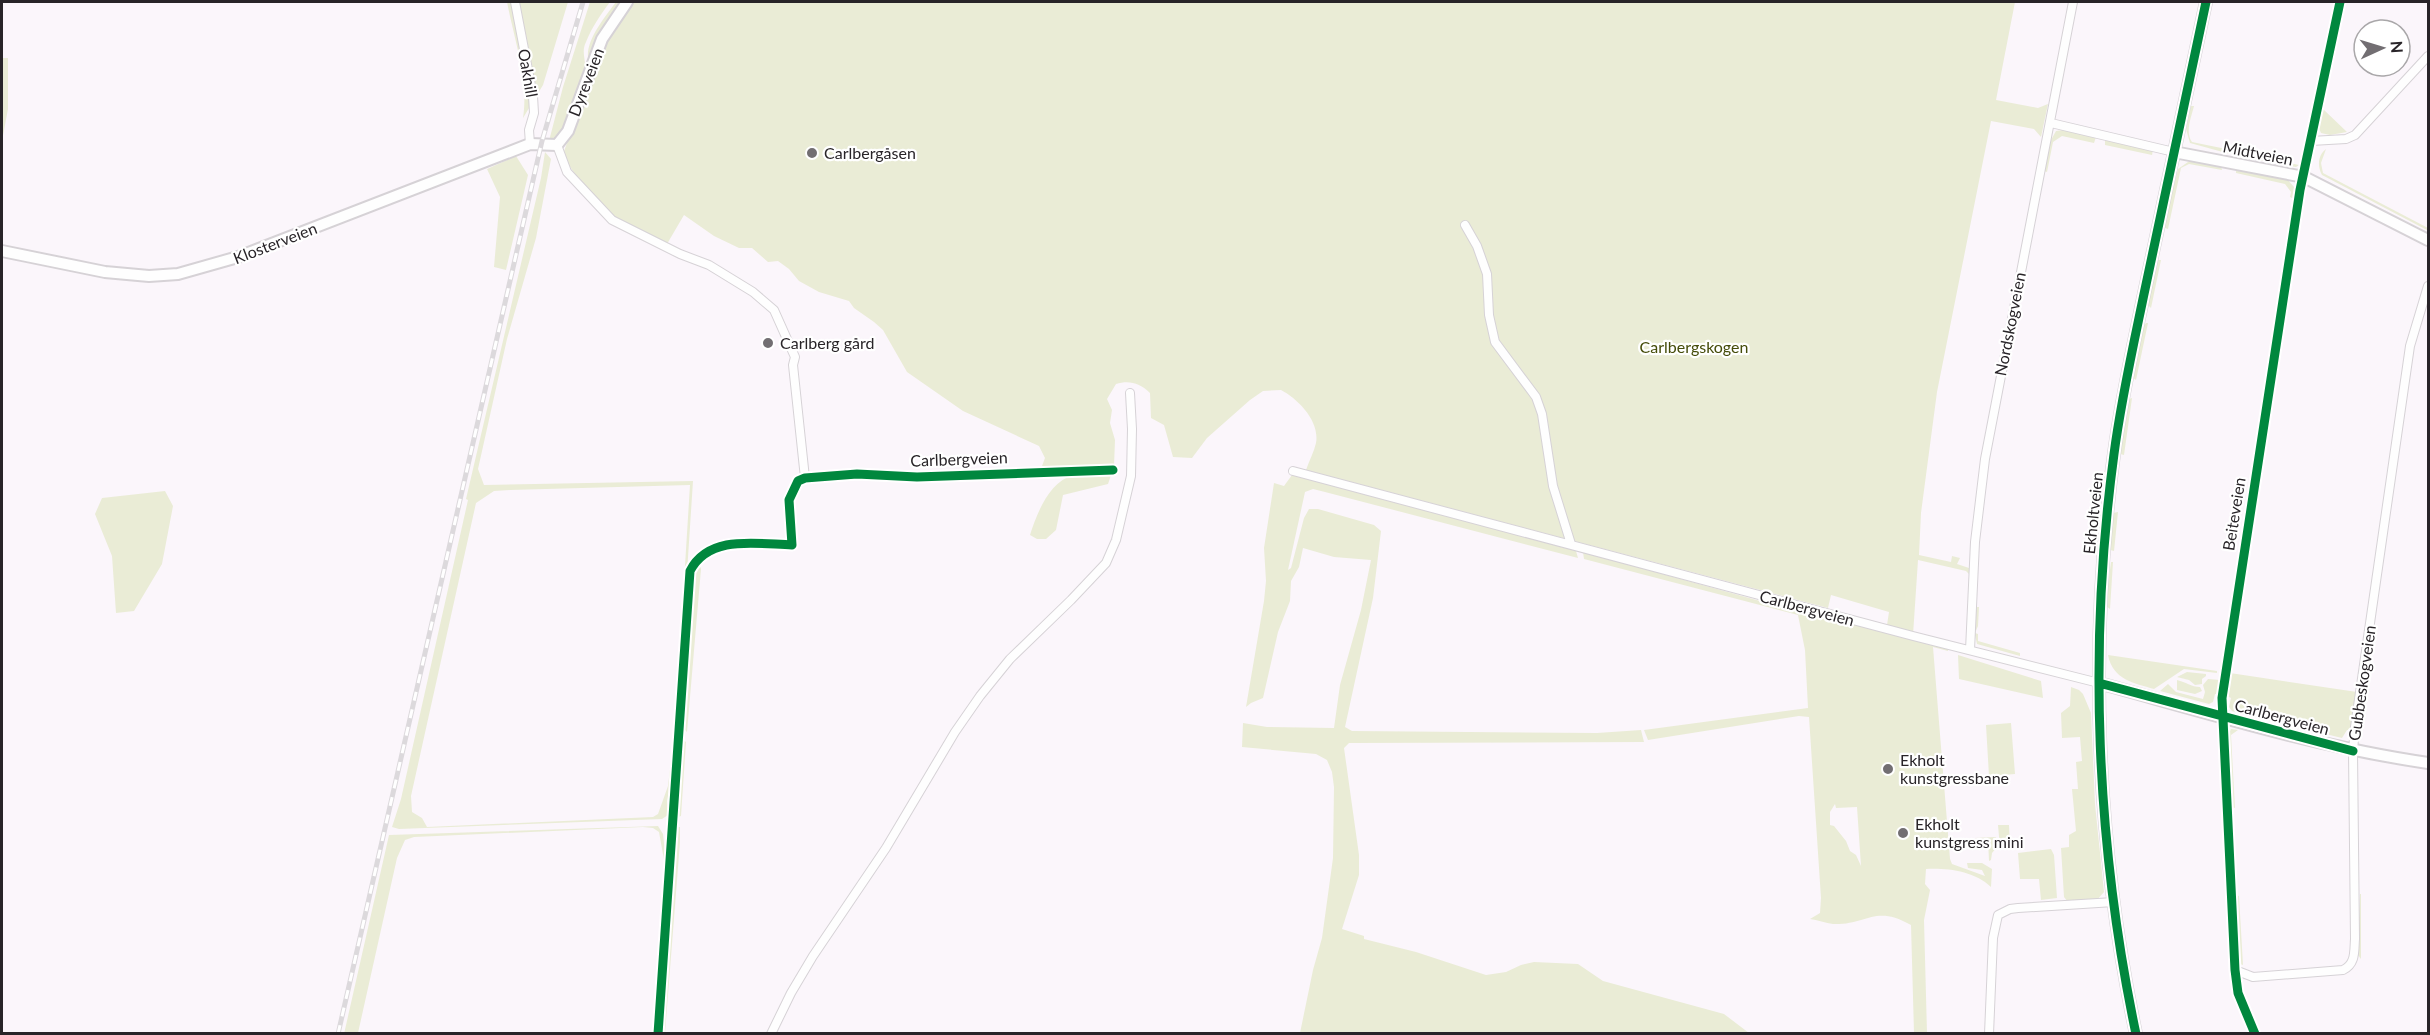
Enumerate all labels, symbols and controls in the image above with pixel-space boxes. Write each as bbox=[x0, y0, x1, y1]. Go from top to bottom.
north arrow bbox=[2352, 18, 2412, 78]
text: N bbox=[2388, 40, 2407, 54]
street label: Dyreveien bbox=[564, 45, 607, 119]
street label: Oakhill bbox=[515, 47, 542, 99]
street label: Midtveien bbox=[2221, 136, 2295, 169]
place label: Carlbergåsen bbox=[824, 143, 916, 162]
marker: Carlbergåsen bbox=[805, 146, 819, 160]
street label: Klosterveien bbox=[230, 218, 319, 267]
street label: Nordskogveien bbox=[1990, 270, 2029, 377]
place label: Carlberg gård bbox=[780, 333, 874, 352]
marker: Carlberg gård bbox=[761, 336, 775, 350]
park label: Carlbergskogen bbox=[1640, 337, 1748, 356]
street label: Carlbergveien bbox=[910, 447, 1008, 470]
street label: Ekholtveien bbox=[2079, 471, 2106, 555]
street label: Beiteveien bbox=[2218, 476, 2249, 552]
street label: Carlbergveien bbox=[1758, 586, 1857, 629]
street label: Gubbeskogveien bbox=[2344, 624, 2379, 742]
street label: Carlbergveien bbox=[2233, 695, 2332, 738]
place label: Ekholt kunstgressbane bbox=[1900, 750, 2009, 787]
marker: Ekholt kunstgressbane bbox=[1881, 762, 1895, 776]
place label: Ekholt kunstgress mini bbox=[1915, 814, 2024, 851]
marker: Ekholt kunstgress mini bbox=[1896, 826, 1910, 840]

